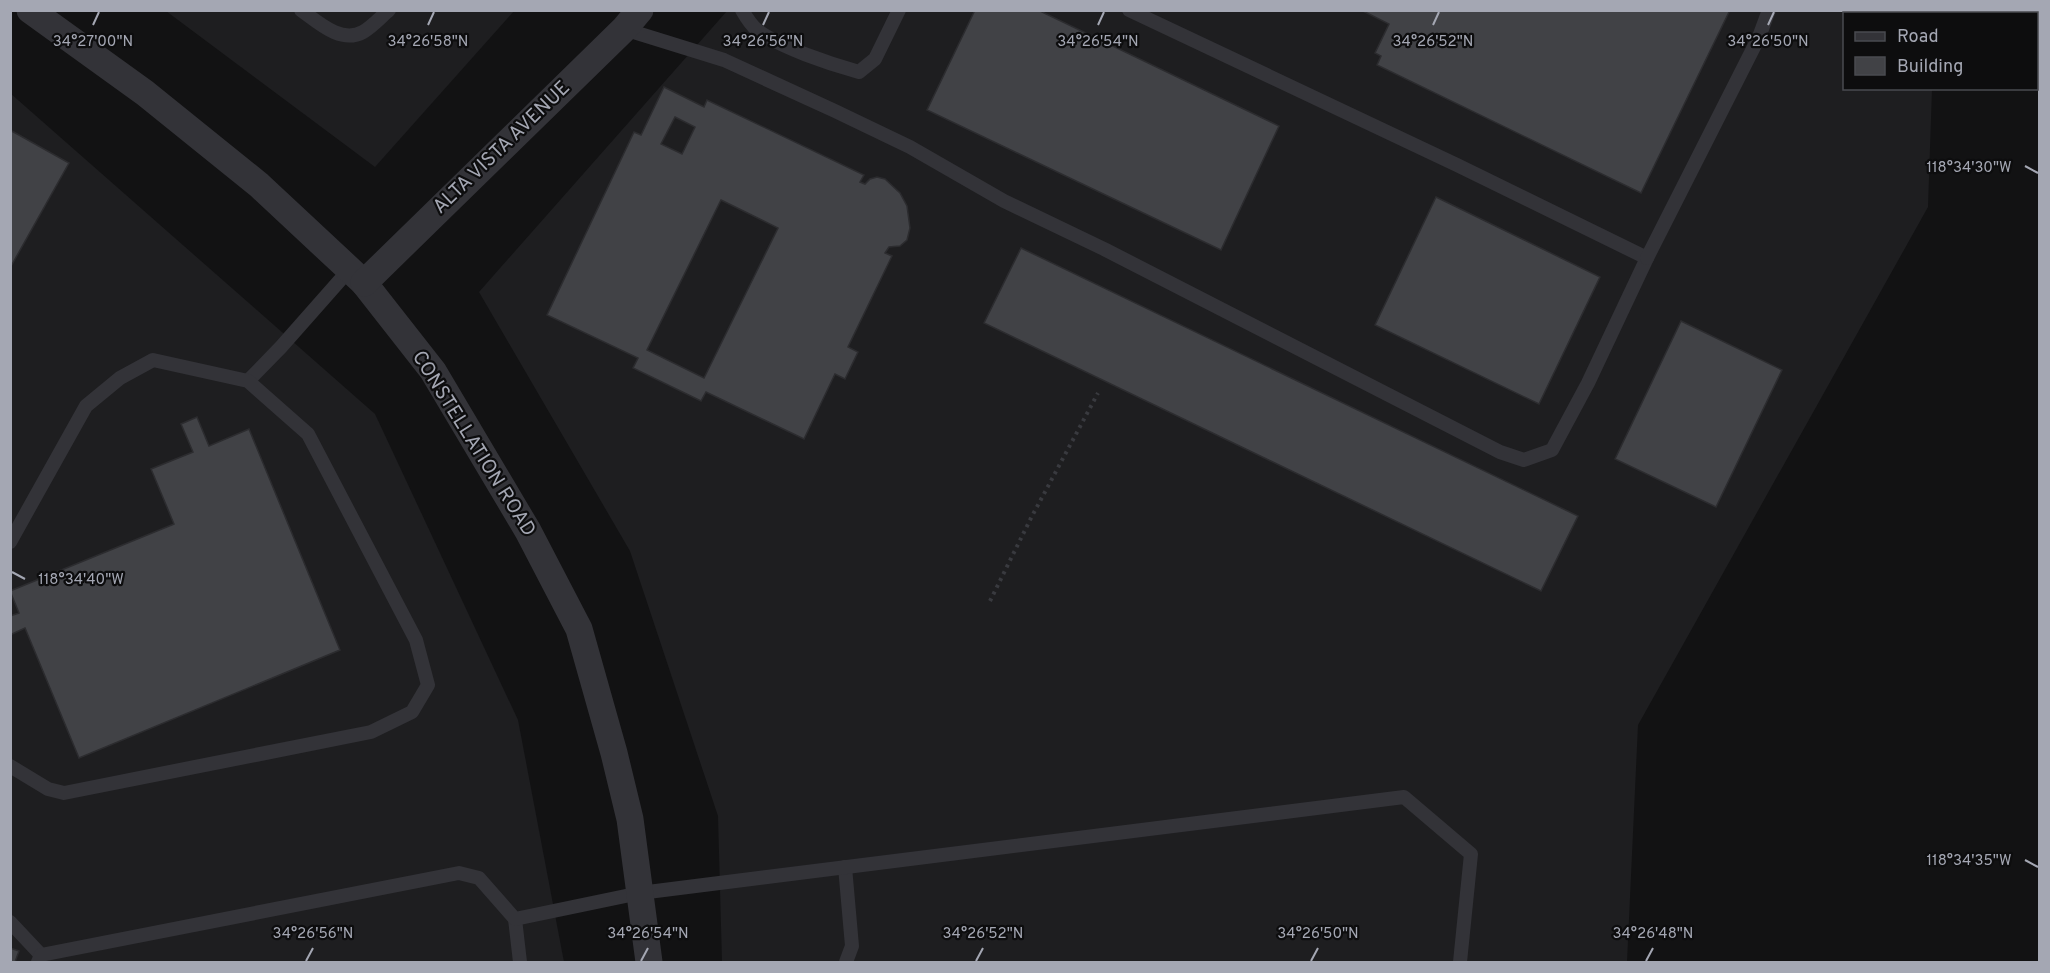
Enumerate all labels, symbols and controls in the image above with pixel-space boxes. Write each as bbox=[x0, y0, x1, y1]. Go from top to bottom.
legend bbox=[1843, 12, 2038, 90]
text: Road bbox=[1897, 26, 1939, 49]
text: 34°27'00"N bbox=[53, 33, 133, 52]
text: 34°26'58"N bbox=[388, 33, 468, 52]
text: 34°26'56"N bbox=[723, 33, 803, 52]
text: 34°26'54"N bbox=[1057, 33, 1139, 52]
text: 34°26'52"N bbox=[1393, 33, 1473, 52]
text: 34°26'50"N bbox=[1727, 33, 1809, 52]
text: Building bbox=[1897, 56, 1963, 79]
street label: ALTA VISTA AVENUE bbox=[428, 76, 576, 220]
text: 118°34'30"W bbox=[1926, 159, 2012, 178]
street label: CONSTELLATION ROAD bbox=[405, 346, 541, 542]
text: 118°34'40"W bbox=[38, 571, 124, 590]
text: 118°34'35"W bbox=[1926, 852, 2012, 871]
text: 34°26'56"N bbox=[273, 925, 353, 944]
text: 34°26'54"N bbox=[607, 925, 689, 944]
text: 34°26'52"N bbox=[943, 925, 1023, 944]
text: 34°26'50"N bbox=[1277, 925, 1359, 944]
text: 34°26'48"N bbox=[1613, 925, 1693, 944]

